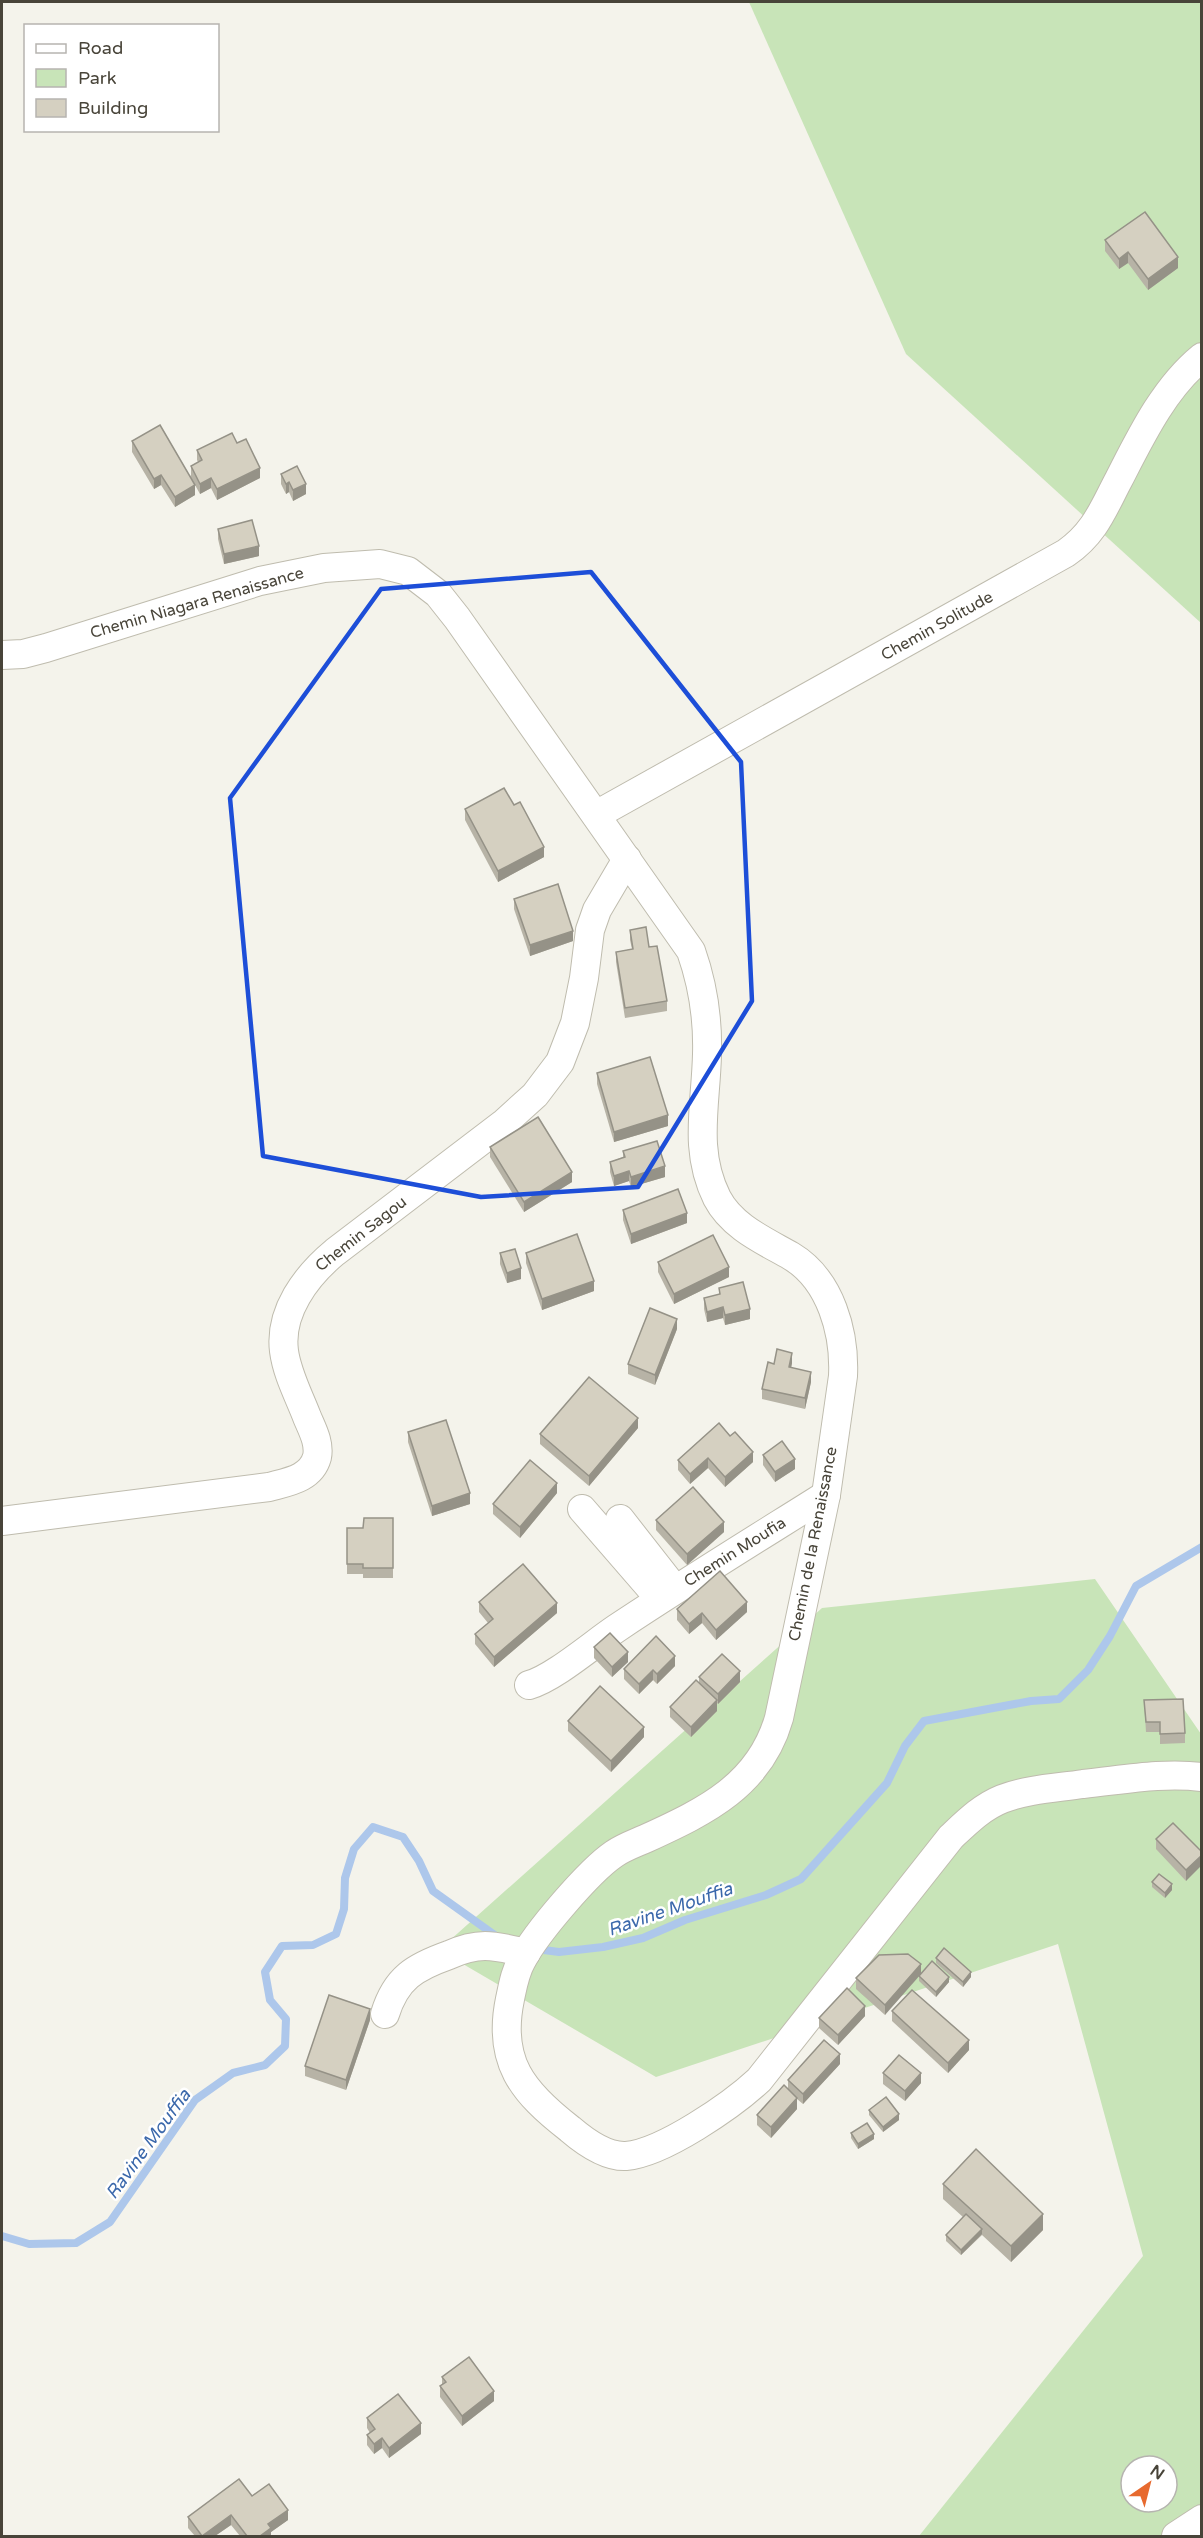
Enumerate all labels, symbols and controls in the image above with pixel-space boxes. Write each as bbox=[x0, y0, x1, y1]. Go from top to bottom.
legend bbox=[24, 24, 219, 132]
text: Road bbox=[78, 37, 123, 59]
text: Park bbox=[78, 67, 117, 89]
text: Building bbox=[78, 97, 148, 119]
street label: Chemin Niagara Renaissance bbox=[88, 563, 306, 643]
street label: Chemin Solitude bbox=[877, 587, 997, 665]
street label: Chemin Sagou bbox=[311, 1192, 411, 1276]
street label: Chemin de la Renaissance bbox=[784, 1445, 842, 1643]
street label: Chemin Moufia bbox=[680, 1513, 790, 1591]
water label: Ravine Mouffia bbox=[605, 1877, 736, 1941]
water label: Ravine Mouffia bbox=[101, 2084, 196, 2203]
north arrow bbox=[1119, 2454, 1179, 2514]
text: N bbox=[1146, 2461, 1168, 2484]

